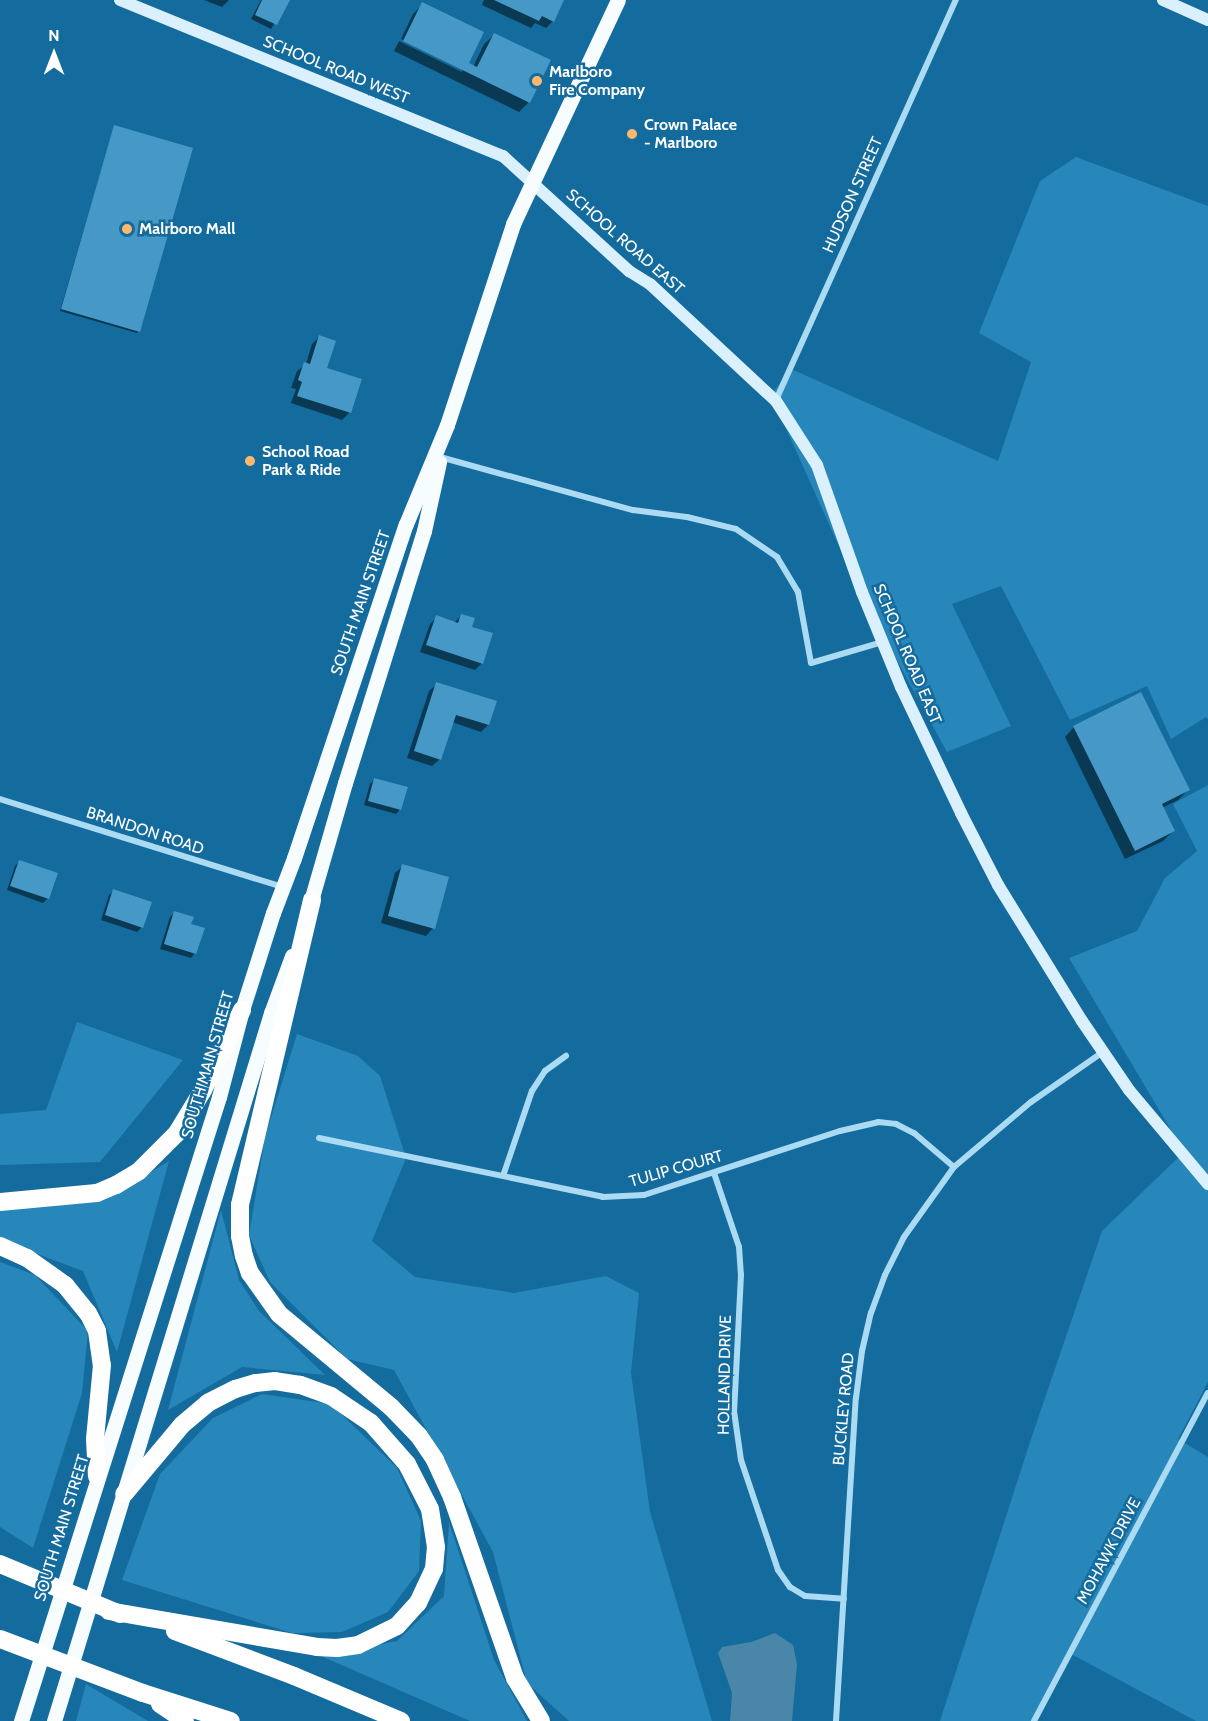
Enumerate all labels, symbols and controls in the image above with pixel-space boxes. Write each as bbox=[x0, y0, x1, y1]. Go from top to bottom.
north arrow bbox=[24, 24, 84, 84]
text: N bbox=[48, 26, 60, 45]
street label: SCHOOL ROAD WEST bbox=[260, 32, 412, 108]
place label: Marlboro Fire Company bbox=[549, 62, 645, 100]
marker: Marlboro Fire Company bbox=[530, 74, 544, 88]
place label: Crown Palace - Marlboro bbox=[644, 115, 737, 153]
marker: Crown Palace - Marlboro bbox=[625, 127, 639, 141]
street label: HUDSON STREET bbox=[819, 134, 887, 256]
street label: SCHOOL ROAD EAST bbox=[562, 185, 688, 299]
place label: Malrboro Mall bbox=[139, 219, 235, 239]
marker: Malrboro Mall bbox=[120, 222, 134, 236]
place label: School Road Park & Ride bbox=[262, 442, 349, 480]
marker: School Road Park & Ride bbox=[243, 454, 257, 468]
street label: SOUTH MAIN STREET bbox=[327, 528, 395, 678]
street label: SCHOOL ROAD EAST bbox=[869, 581, 945, 727]
street label: BRANDON ROAD bbox=[84, 803, 206, 859]
street label: SOUTH MAIN STREET bbox=[178, 989, 238, 1141]
street label: TULIP COURT bbox=[627, 1146, 725, 1192]
street label: HOLLAND DRIVE bbox=[714, 1315, 736, 1435]
street label: BUCKLEY ROAD bbox=[830, 1352, 858, 1466]
street label: SOUTH MAIN STREET bbox=[31, 1452, 93, 1604]
street label: MOHAWK DRIVE bbox=[1073, 1495, 1145, 1607]

